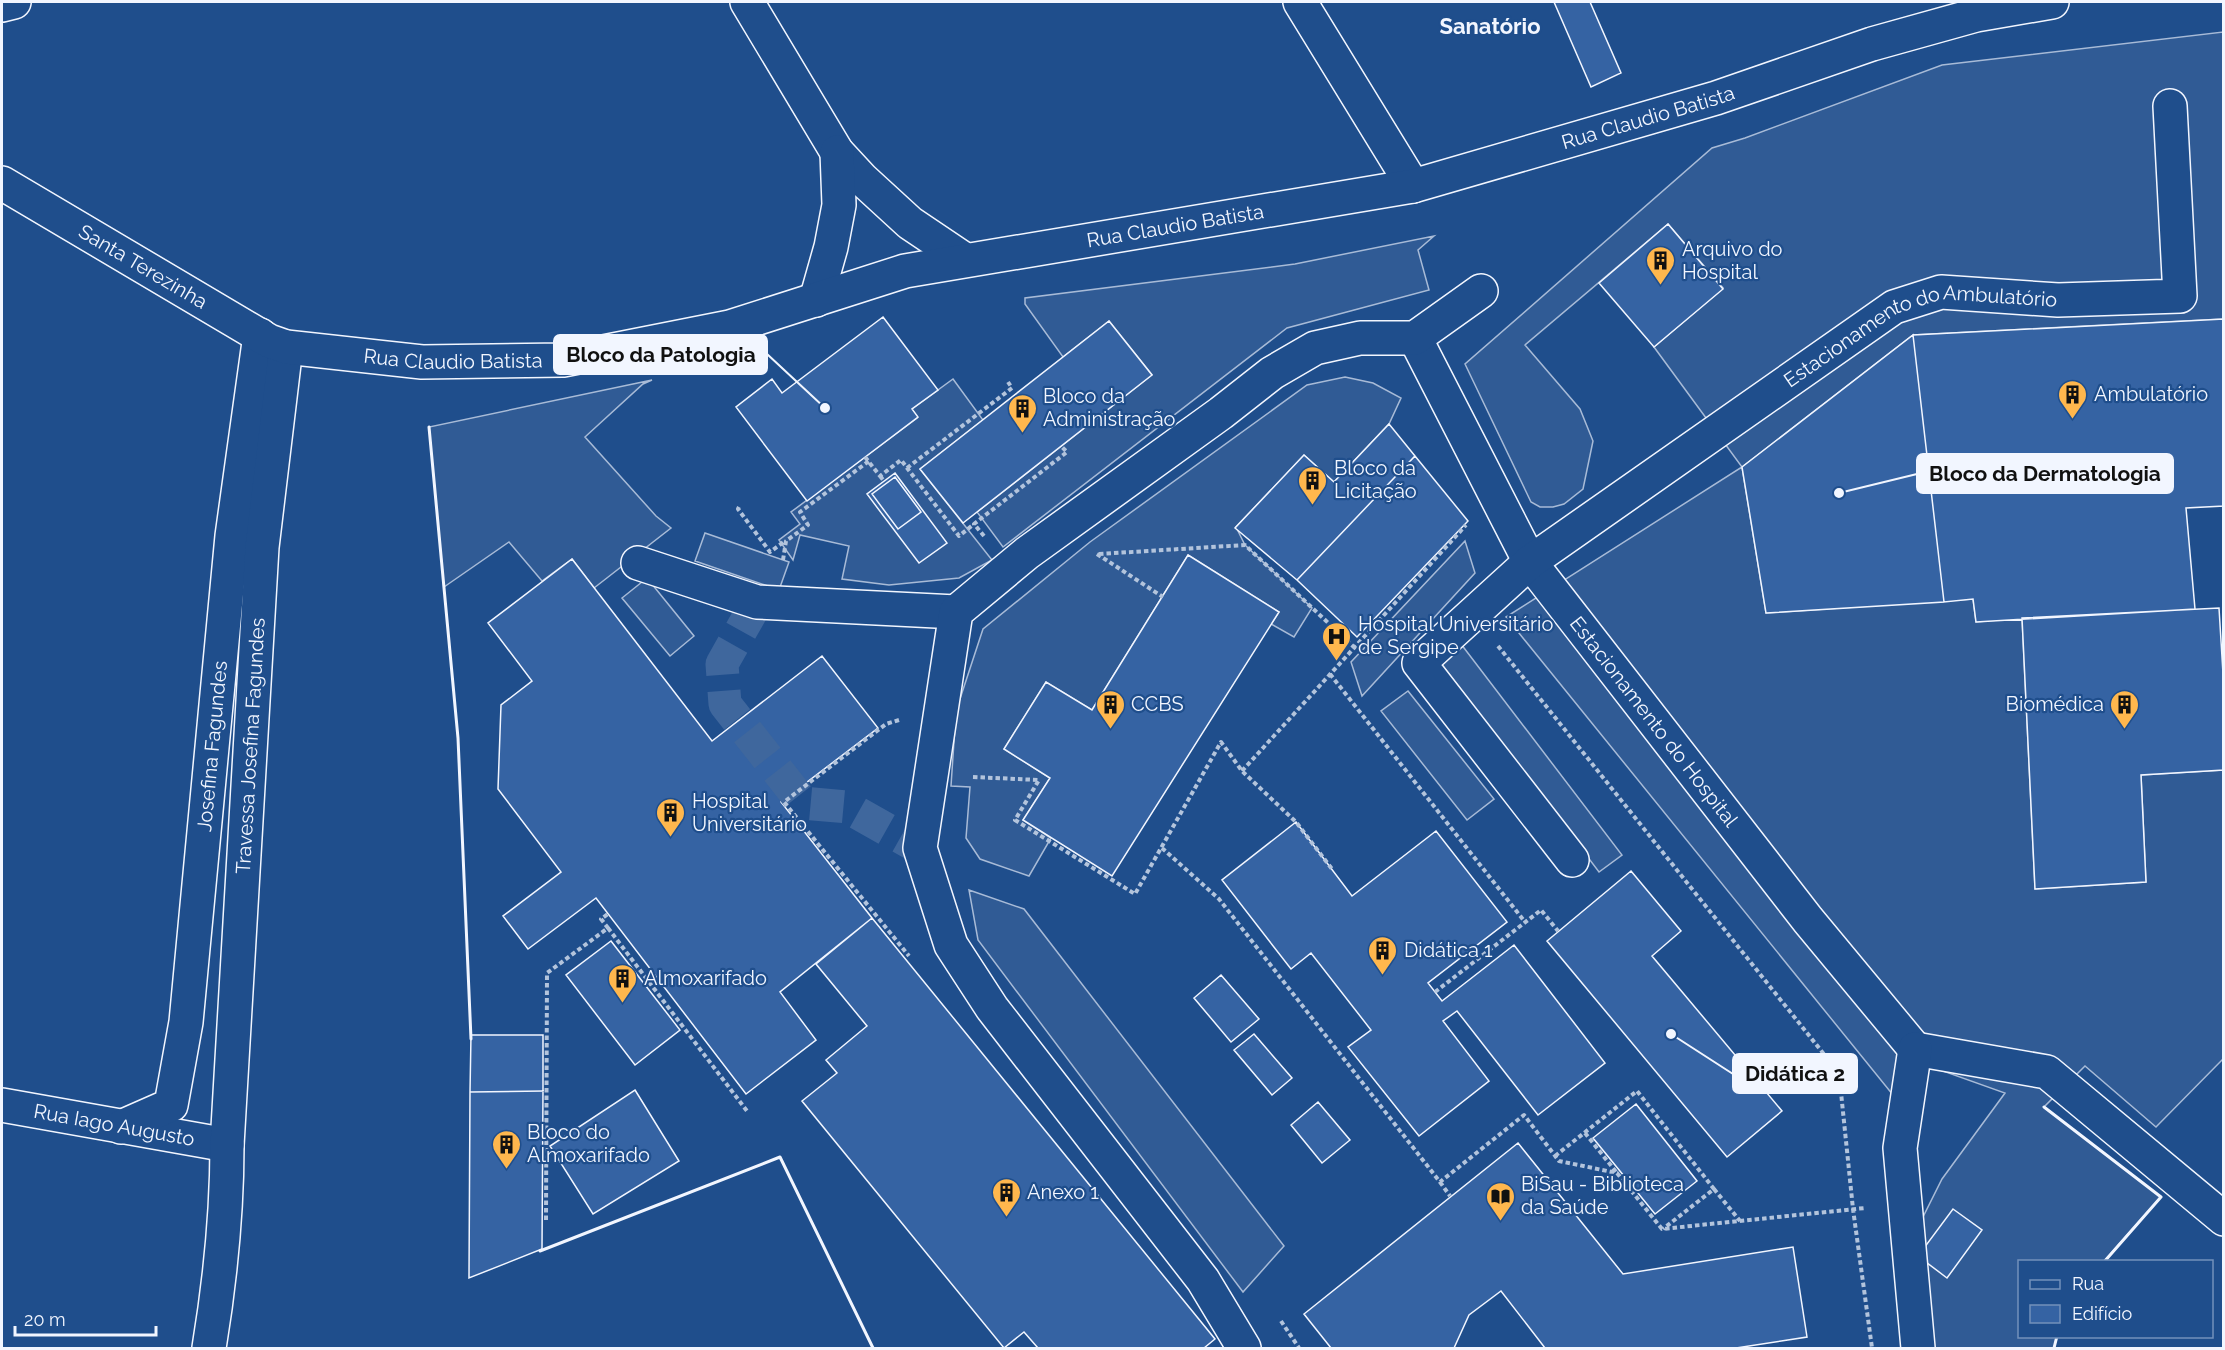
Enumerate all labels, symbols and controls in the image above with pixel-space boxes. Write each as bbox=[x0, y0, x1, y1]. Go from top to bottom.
district label: Sanatório bbox=[1440, 13, 1540, 39]
street label: Rua Claudio Batista bbox=[1559, 80, 1738, 154]
street label: Rua Claudio Batista bbox=[1085, 199, 1265, 252]
street label: Santa Terezinha bbox=[75, 219, 212, 314]
place label: Arquivo do Hospital bbox=[1682, 237, 1783, 284]
building icon: Arquivo do Hospital bbox=[1645, 244, 1677, 286]
street label: Estacionamento do Ambulatório bbox=[1779, 280, 2058, 392]
callout: Bloco da Patologia bbox=[554, 335, 767, 374]
text: Bloco da Patologia bbox=[566, 342, 756, 367]
street label: Rua Claudio Batista bbox=[362, 344, 543, 374]
building icon: Ambulatório bbox=[2057, 378, 2089, 420]
place label: Ambulatório bbox=[2094, 382, 2208, 406]
place label: Bloco da Administração bbox=[1043, 384, 1176, 431]
building icon: Bloco da Administração bbox=[1006, 392, 1038, 434]
callout: Bloco da Dermatologia bbox=[1917, 454, 2173, 493]
place label: Bloco da Licitação bbox=[1334, 456, 1417, 503]
text: Bloco da Dermatologia bbox=[1929, 461, 2161, 486]
building icon: Bloco da Licitação bbox=[1297, 464, 1329, 506]
place label: Hospital Universitário de Sergipe bbox=[1358, 612, 1553, 659]
street label: Estacionamento do Hospital bbox=[1565, 612, 1744, 832]
street label: Travessa Josefina Fagundes bbox=[231, 617, 270, 874]
hospital icon: Hospital Universitário de Sergipe bbox=[1321, 620, 1353, 662]
street label: Josefina Fagundes bbox=[192, 660, 232, 833]
building icon: CCBS bbox=[1094, 688, 1126, 730]
building icon: Biomédica bbox=[2109, 688, 2141, 730]
place label: CCBS bbox=[1131, 692, 1184, 716]
place label: Biomédica bbox=[2006, 692, 2104, 716]
place label: Hospital Universitário bbox=[692, 789, 807, 836]
building icon: Hospital Universitário bbox=[655, 796, 687, 838]
building icon: Didática 1 bbox=[1367, 934, 1399, 976]
place label: Didática 1 bbox=[1404, 938, 1493, 962]
building icon: Almoxarifado bbox=[607, 962, 639, 1004]
place label: Almoxarifado bbox=[644, 966, 767, 990]
callout: Didática 2 bbox=[1733, 1054, 1857, 1093]
text: Didática 2 bbox=[1745, 1061, 1845, 1086]
street label: Rua Iago Augusto bbox=[32, 1099, 197, 1151]
place label: Bloco do Almoxarifado bbox=[527, 1120, 650, 1167]
building icon: Bloco do Almoxarifado bbox=[490, 1128, 522, 1170]
place label: BiSau - Biblioteca da Saúde bbox=[1521, 1172, 1684, 1219]
building icon: Anexo 1 bbox=[990, 1176, 1022, 1218]
place label: Anexo 1 bbox=[1027, 1180, 1099, 1204]
library icon: BiSau - Biblioteca da Saúde bbox=[1484, 1180, 1516, 1222]
legend bbox=[2018, 1260, 2213, 1338]
text: Rua bbox=[2072, 1273, 2104, 1294]
scale bar bbox=[15, 1299, 156, 1337]
text: Edifício bbox=[2072, 1303, 2132, 1324]
text: 20 m bbox=[24, 1309, 66, 1330]

